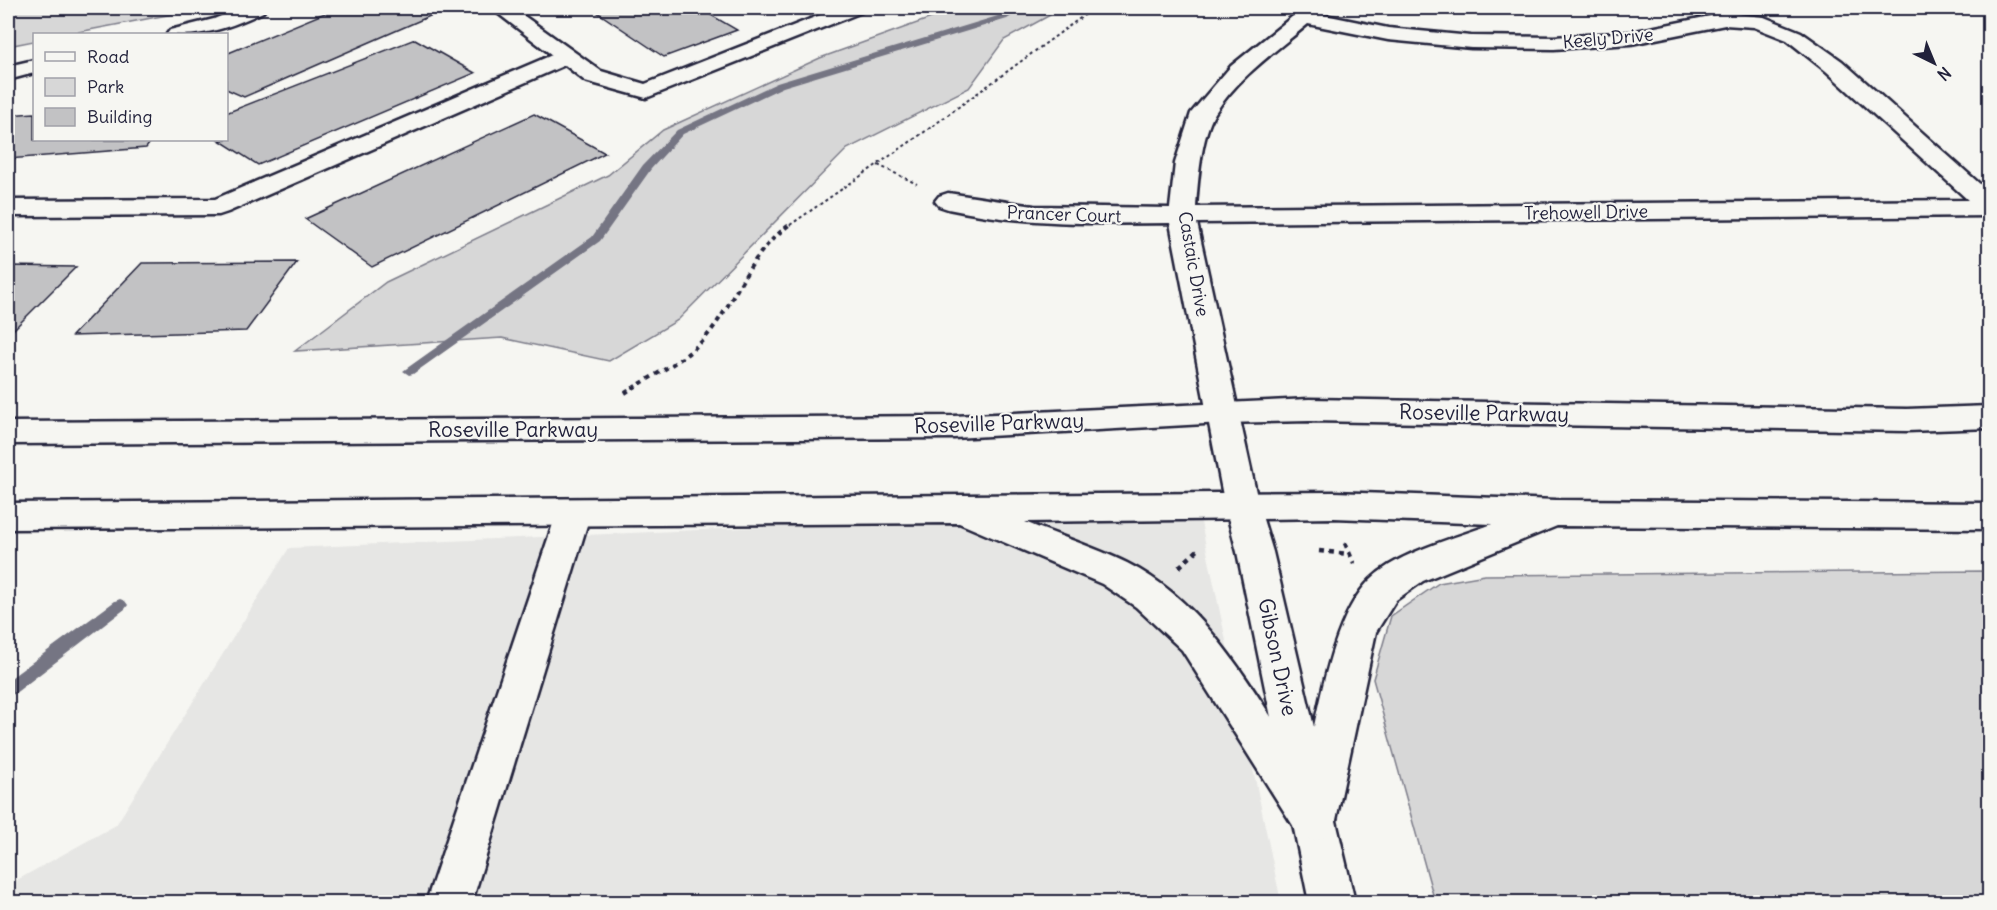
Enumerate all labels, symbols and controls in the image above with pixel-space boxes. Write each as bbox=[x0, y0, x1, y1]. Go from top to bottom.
street label: Keely Drive bbox=[1562, 23, 1654, 53]
legend bbox=[33, 33, 228, 141]
north arrow bbox=[1904, 33, 1964, 93]
text: Road bbox=[87, 45, 130, 68]
text: N bbox=[1933, 63, 1955, 85]
text: Park bbox=[87, 75, 124, 98]
text: Building bbox=[87, 105, 152, 128]
street label: Trehowell Drive bbox=[1524, 199, 1648, 225]
street label: Prancer Court bbox=[1006, 201, 1122, 227]
street label: Castaic Drive bbox=[1173, 210, 1215, 318]
street label: Roseville Parkway bbox=[1399, 398, 1569, 428]
street label: Roseville Parkway bbox=[913, 407, 1085, 439]
street label: Roseville Parkway bbox=[428, 416, 598, 443]
street label: Gibson Drive bbox=[1252, 596, 1304, 718]

